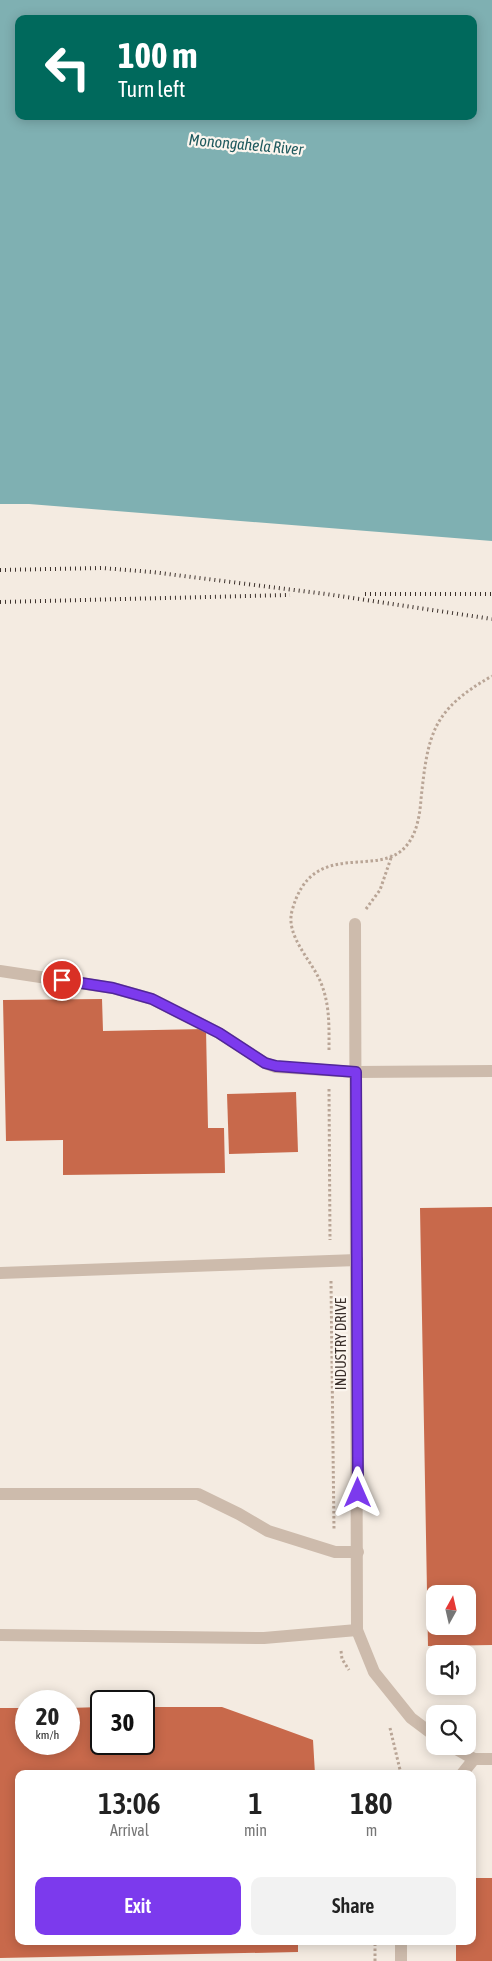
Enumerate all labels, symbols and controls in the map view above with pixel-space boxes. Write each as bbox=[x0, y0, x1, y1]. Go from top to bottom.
icon: left bbox=[35, 35, 100, 100]
text: 100 m bbox=[118, 35, 197, 75]
text: Turn left bbox=[118, 76, 185, 102]
water label: Monongahela River bbox=[188, 130, 305, 159]
pin bbox=[41, 959, 83, 1001]
icon: arrive bbox=[48, 966, 76, 994]
street label: INDUSTRY DRIVE bbox=[332, 1297, 349, 1390]
position arrow bbox=[331, 1466, 383, 1518]
north arrow bbox=[426, 1585, 476, 1635]
map controls bbox=[426, 1585, 476, 1755]
button: sound bbox=[426, 1645, 476, 1695]
speed limit sign: 30 bbox=[90, 1690, 155, 1755]
text: 20 bbox=[36, 1702, 59, 1730]
button: search bbox=[426, 1705, 476, 1755]
text: km/h bbox=[36, 1728, 59, 1742]
text: 13:06 bbox=[98, 1786, 161, 1820]
text: 1 bbox=[248, 1786, 263, 1820]
text: 180 bbox=[350, 1786, 393, 1820]
text: Arrival bbox=[110, 1821, 149, 1839]
text: min bbox=[244, 1821, 267, 1839]
text: m bbox=[366, 1821, 377, 1839]
button: Exit bbox=[35, 1877, 241, 1935]
button: Share bbox=[251, 1877, 456, 1935]

